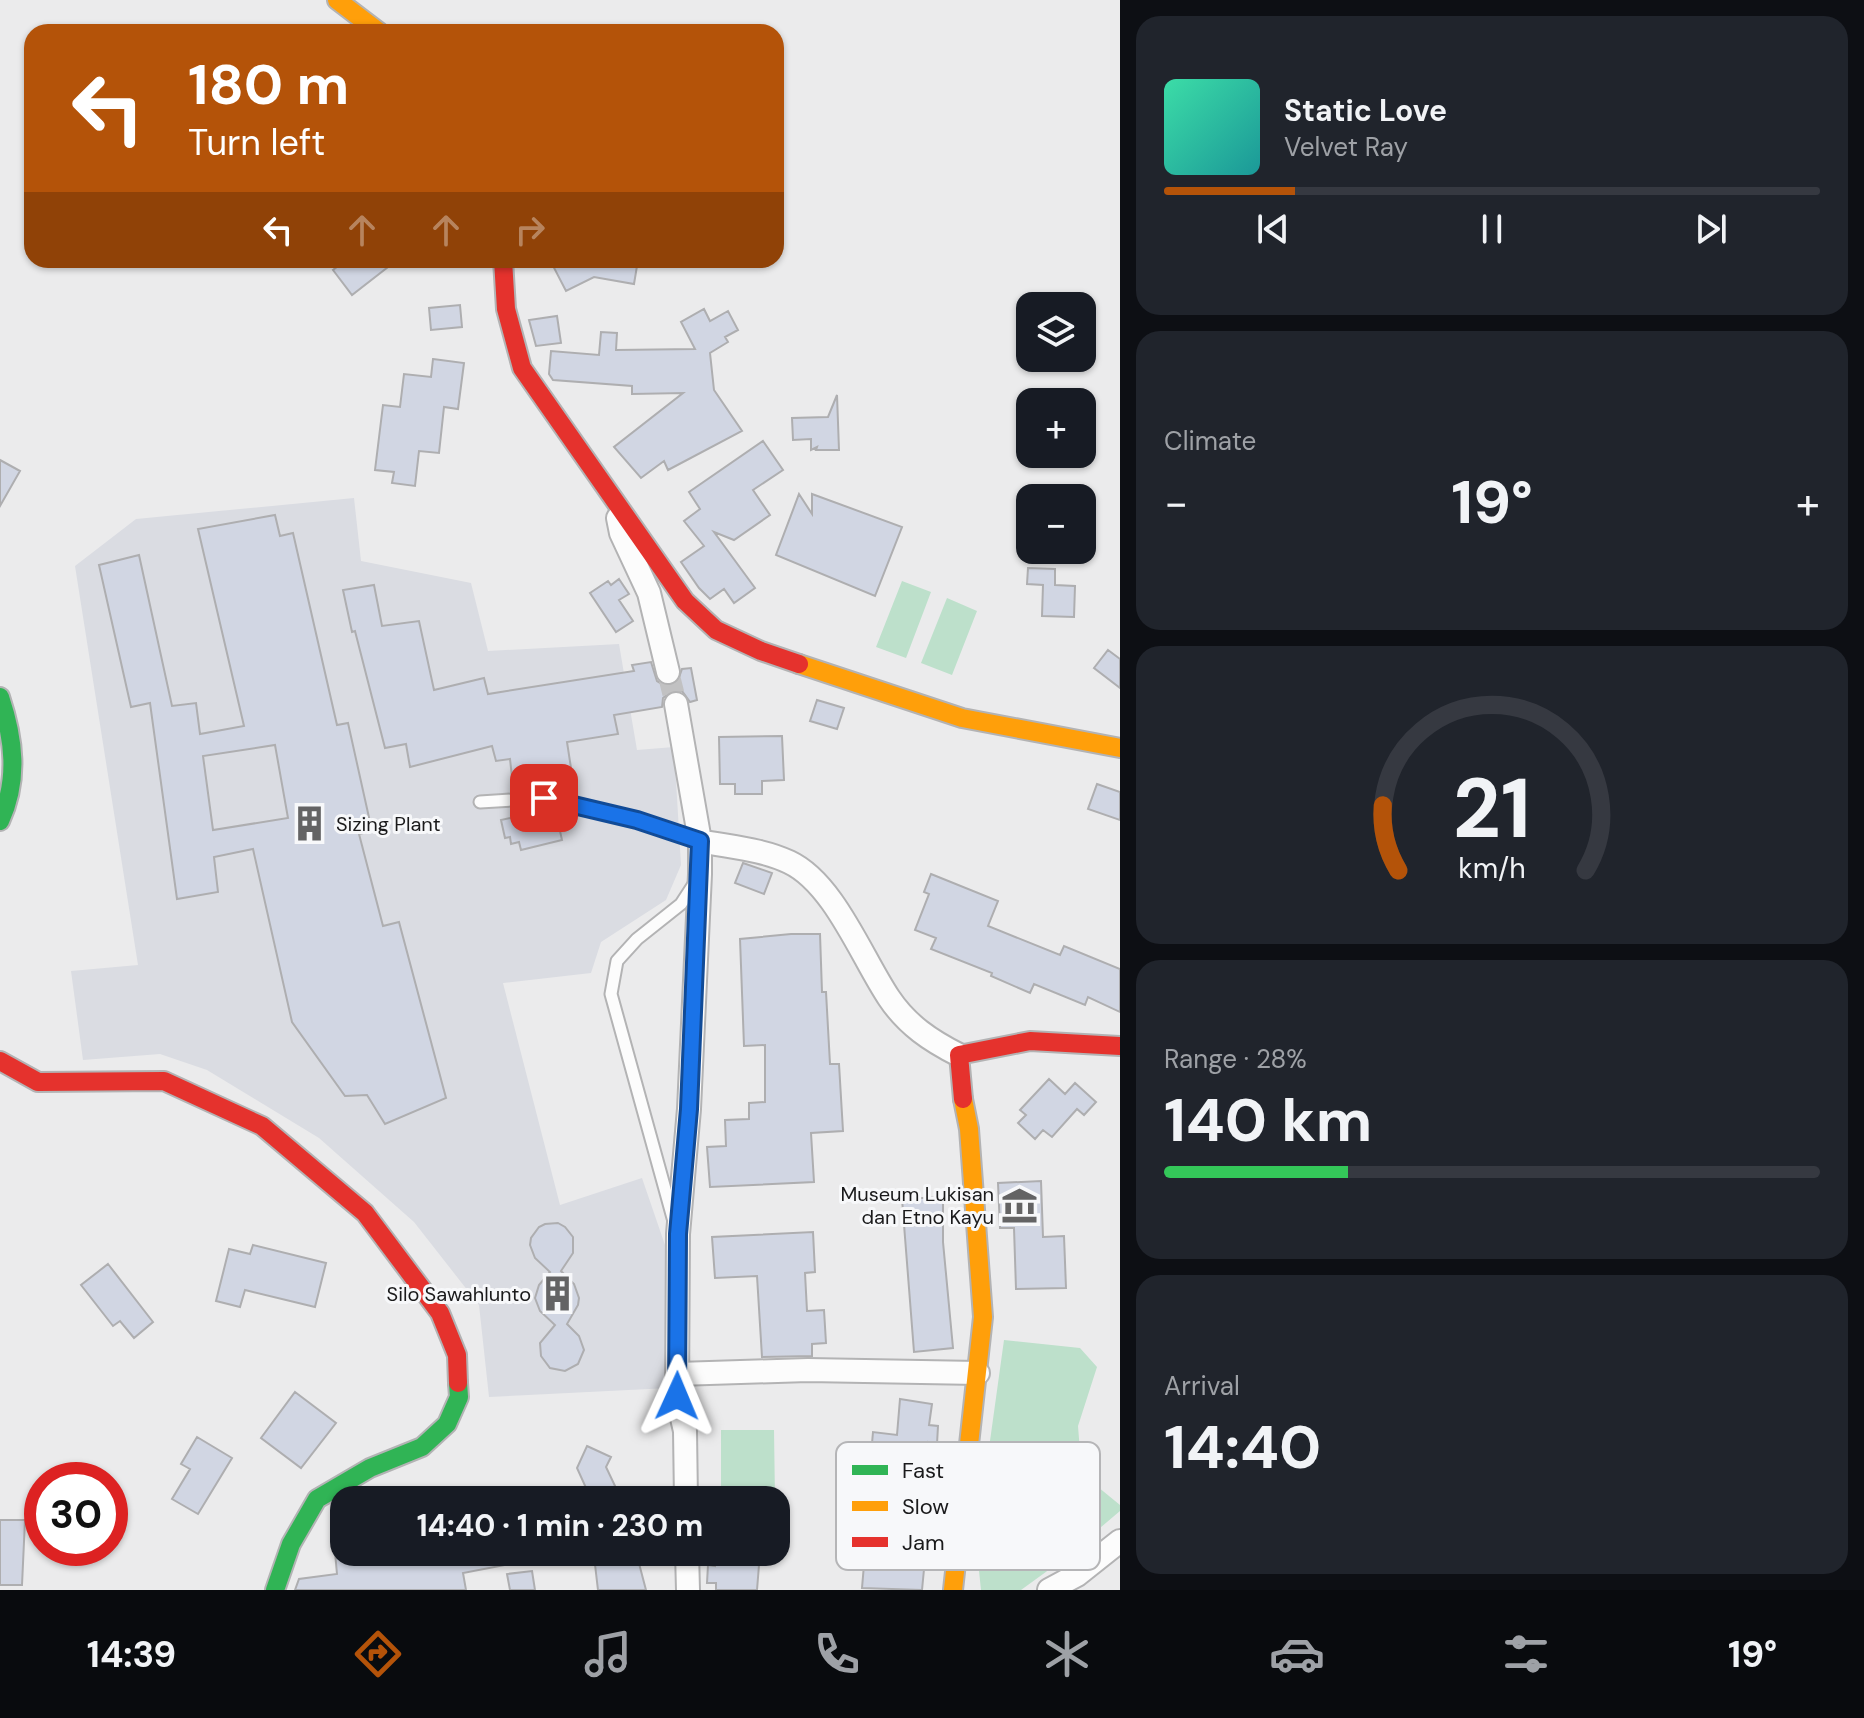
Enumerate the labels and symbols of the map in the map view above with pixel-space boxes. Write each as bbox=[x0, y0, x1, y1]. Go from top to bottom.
pin bbox=[510, 764, 578, 832]
building icon: Sizing Plant bbox=[291, 805, 329, 843]
place label: Sizing Plant bbox=[336, 811, 441, 837]
place label: Museum Lukisan dan Etno Kayu bbox=[840, 1181, 994, 1230]
museum icon: Museum Lukisan dan Etno Kayu bbox=[1001, 1187, 1039, 1225]
building icon: Silo Sawahlunto bbox=[538, 1275, 576, 1313]
place label: Silo Sawahlunto bbox=[387, 1281, 531, 1307]
position arrow bbox=[635, 1354, 719, 1438]
legend bbox=[836, 1442, 1100, 1570]
text: Fast bbox=[902, 1456, 944, 1485]
speed limit sign: 30 bbox=[24, 1462, 128, 1566]
text: Slow bbox=[902, 1492, 949, 1521]
text: Jam bbox=[902, 1528, 945, 1557]

